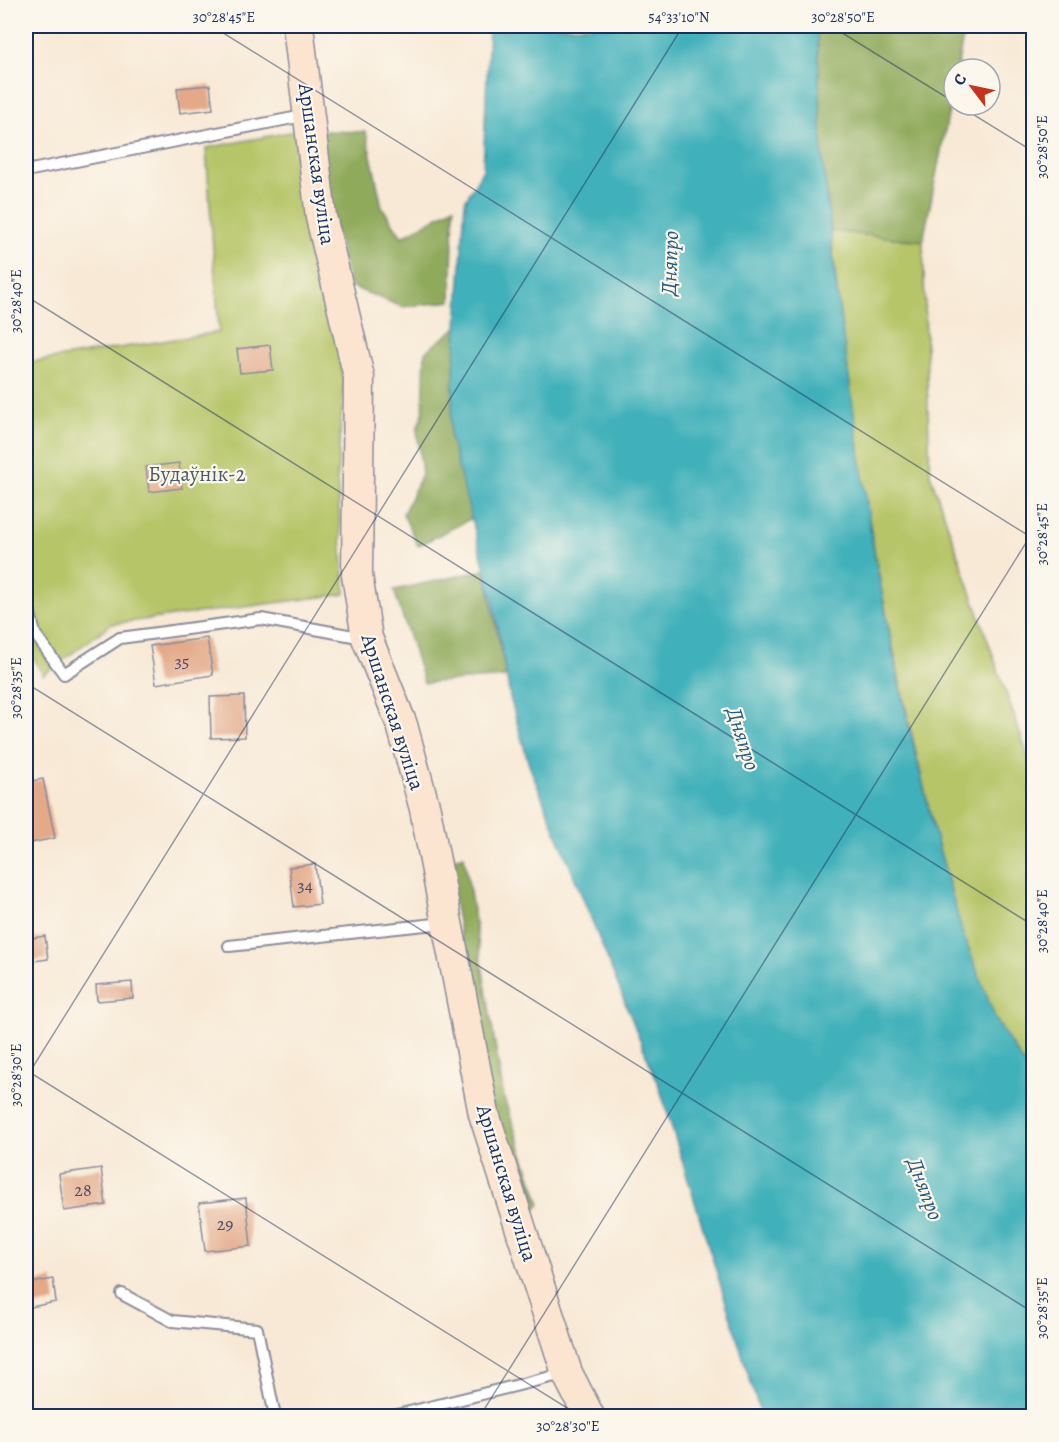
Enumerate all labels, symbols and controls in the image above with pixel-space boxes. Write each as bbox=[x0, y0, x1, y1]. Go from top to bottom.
text: 30°28'45"E bbox=[193, 7, 255, 27]
text: 54°33'10"N bbox=[648, 7, 710, 27]
text: 30°28'50"E bbox=[811, 7, 875, 27]
north arrow bbox=[942, 57, 1002, 117]
text: С bbox=[948, 69, 972, 90]
street label: Аршанская вуліца bbox=[292, 80, 342, 247]
text: 30°28'50"E bbox=[1032, 115, 1052, 179]
water label: Дняпро bbox=[654, 230, 686, 298]
text: 30°28'40"E bbox=[6, 269, 26, 333]
park label: Будаўнік-2 bbox=[148, 460, 246, 488]
text: 30°28'45"E bbox=[1032, 503, 1052, 565]
street label: Аршанская вуліца bbox=[354, 629, 432, 794]
house number: 35 bbox=[174, 649, 190, 673]
text: 30°28'35"E bbox=[6, 657, 26, 719]
water label: Дняпро bbox=[718, 702, 767, 774]
house number: 34 bbox=[297, 873, 313, 897]
text: 30°28'40"E bbox=[1032, 889, 1052, 953]
text: 30°28'30"E bbox=[6, 1043, 26, 1107]
street label: Аршанская вуліца bbox=[470, 1100, 544, 1265]
water label: Дняпро bbox=[899, 1152, 951, 1224]
house number: 28 bbox=[74, 1178, 92, 1202]
house number: 29 bbox=[217, 1212, 233, 1236]
text: 30°28'35"E bbox=[1032, 1277, 1052, 1339]
text: 30°28'30"E bbox=[536, 1416, 600, 1436]

